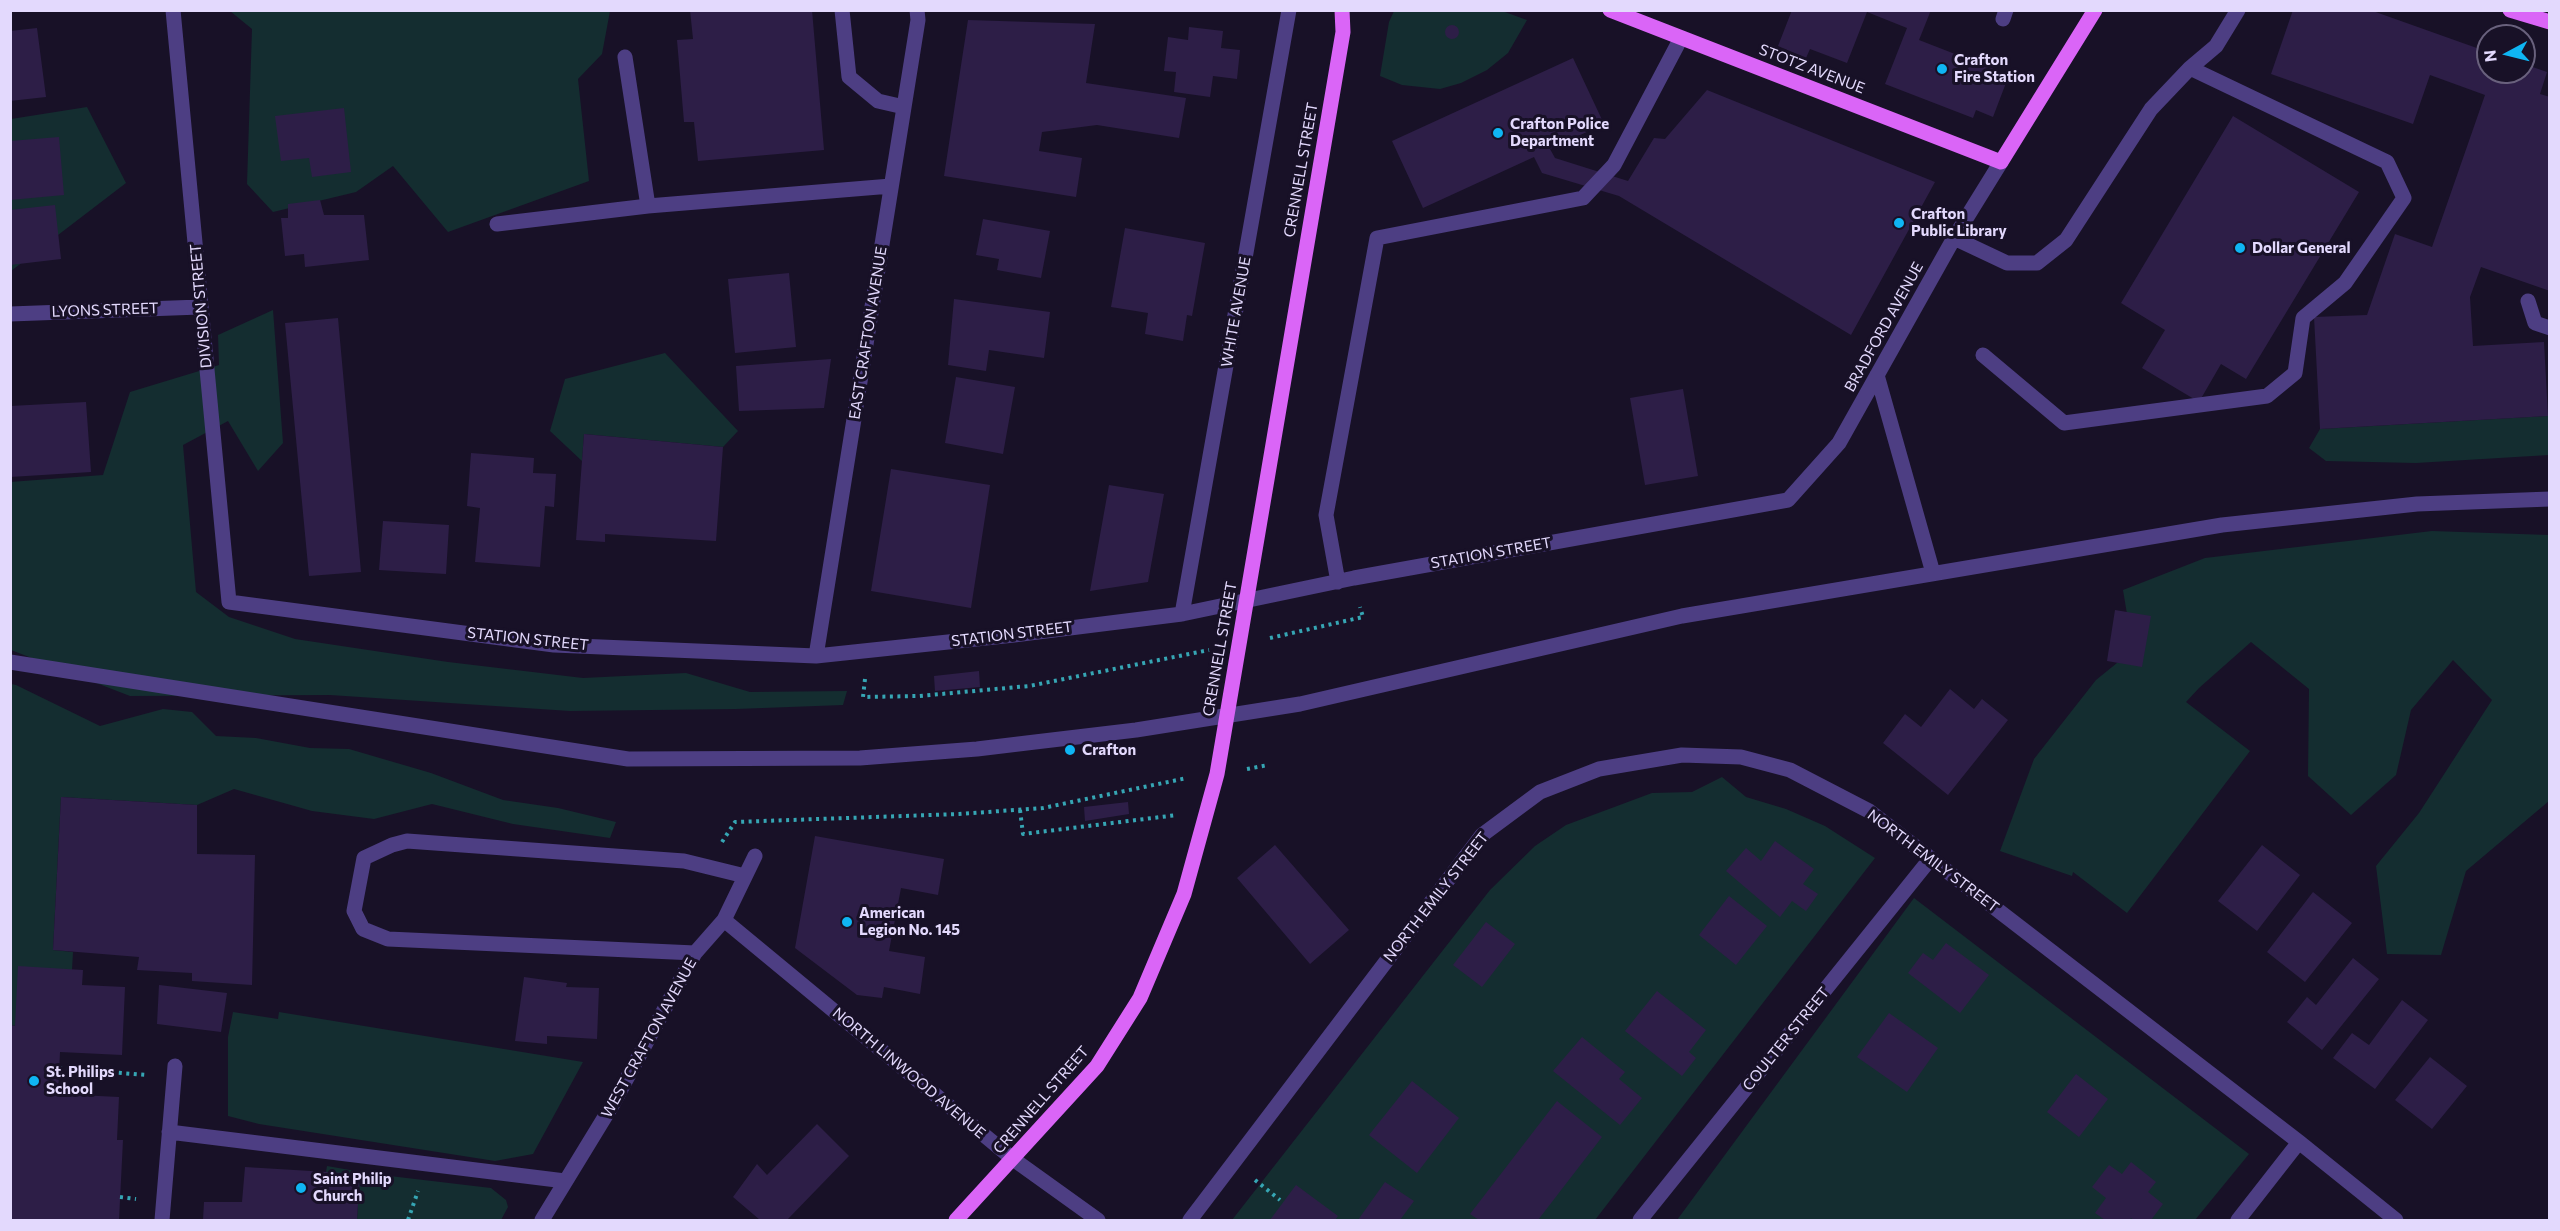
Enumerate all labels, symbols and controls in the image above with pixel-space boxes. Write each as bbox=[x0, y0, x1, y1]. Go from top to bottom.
north arrow bbox=[2476, 24, 2536, 84]
street label: STOTZ AVENUE bbox=[1757, 41, 1867, 97]
text: N bbox=[2479, 49, 2500, 63]
place label: Crafton Fire Station bbox=[1954, 51, 2035, 86]
marker: Crafton Fire Station bbox=[1935, 62, 1949, 76]
street label: CRENNELL STREET bbox=[1280, 101, 1322, 239]
place label: Crafton Police Department bbox=[1510, 115, 1609, 150]
marker: Crafton Police Department bbox=[1491, 126, 1505, 140]
place label: Crafton Public Library bbox=[1911, 205, 2007, 240]
marker: Crafton Public Library bbox=[1892, 216, 1906, 230]
place label: Dollar General bbox=[2252, 239, 2351, 257]
marker: Dollar General bbox=[2233, 241, 2247, 255]
street label: DIVISION STREET bbox=[187, 243, 215, 369]
street label: EAST CRAFTON AVENUE bbox=[845, 245, 891, 421]
street label: WHITE AVENUE bbox=[1217, 255, 1255, 369]
street label: BRADFORD AVENUE bbox=[1841, 259, 1927, 395]
street label: LYONS STREET bbox=[51, 299, 159, 321]
street label: STATION STREET bbox=[1429, 534, 1553, 572]
street label: CRENNELL STREET bbox=[1199, 580, 1241, 718]
street label: STATION STREET bbox=[950, 618, 1074, 650]
street label: STATION STREET bbox=[466, 624, 590, 654]
place label: Crafton bbox=[1082, 741, 1136, 759]
marker: Crafton bbox=[1063, 743, 1077, 757]
street label: NORTH EMILY STREET bbox=[1864, 806, 2002, 916]
street label: NORTH EMILY STREET bbox=[1380, 829, 1492, 965]
place label: American Legion No. 145 bbox=[859, 904, 960, 939]
marker: American Legion No. 145 bbox=[840, 915, 854, 929]
street label: WEST CRAFTON AVENUE bbox=[598, 955, 700, 1121]
street label: COULTER STREET bbox=[1739, 984, 1833, 1094]
street label: NORTH LINWOOD AVENUE bbox=[829, 1004, 989, 1142]
street label: CRENNELL STREET bbox=[989, 1043, 1093, 1157]
place label: St. Philips School bbox=[46, 1063, 115, 1098]
marker: St. Philips School bbox=[27, 1074, 41, 1088]
place label: Saint Philip Church bbox=[313, 1170, 392, 1205]
marker: Saint Philip Church bbox=[294, 1181, 308, 1195]

